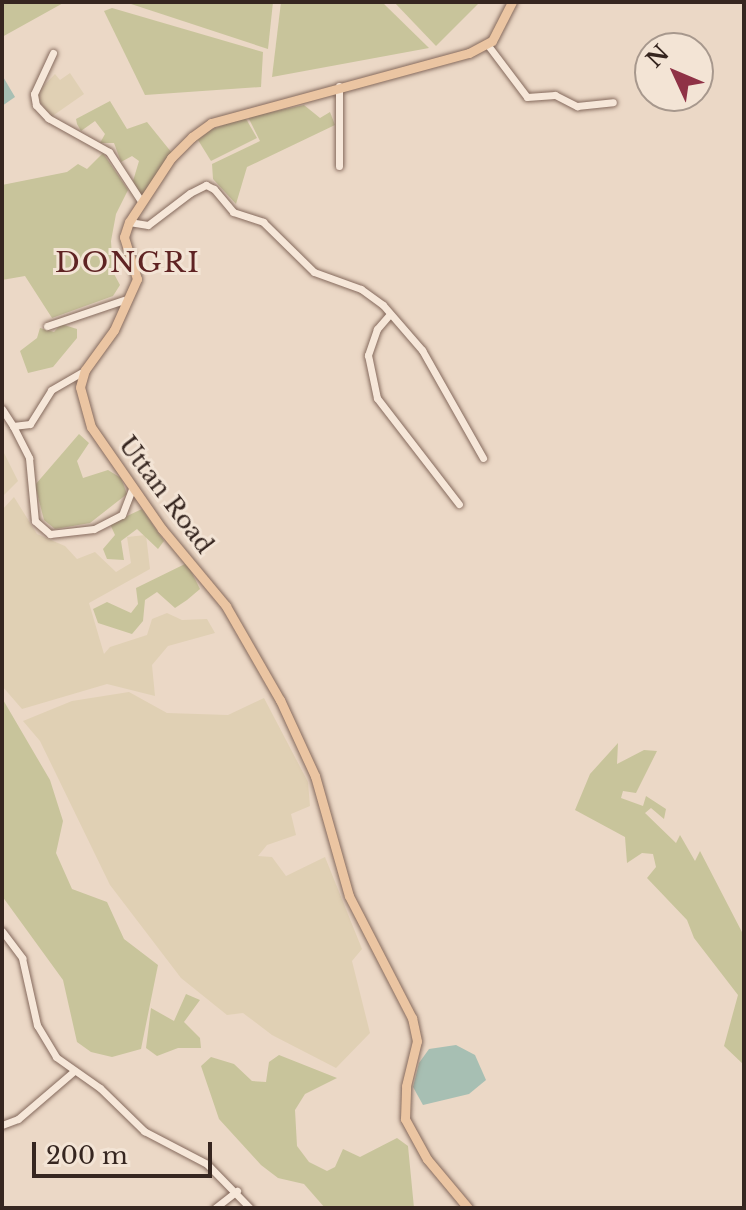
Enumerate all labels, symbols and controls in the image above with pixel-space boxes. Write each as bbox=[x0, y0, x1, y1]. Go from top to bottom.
north arrow bbox=[634, 32, 714, 112]
text: N bbox=[641, 40, 675, 73]
district label: DONGRI bbox=[55, 246, 201, 280]
street label: Uttan Road bbox=[113, 431, 219, 559]
scale bar bbox=[36, 1126, 216, 1176]
text: 200 m bbox=[46, 1141, 128, 1170]

